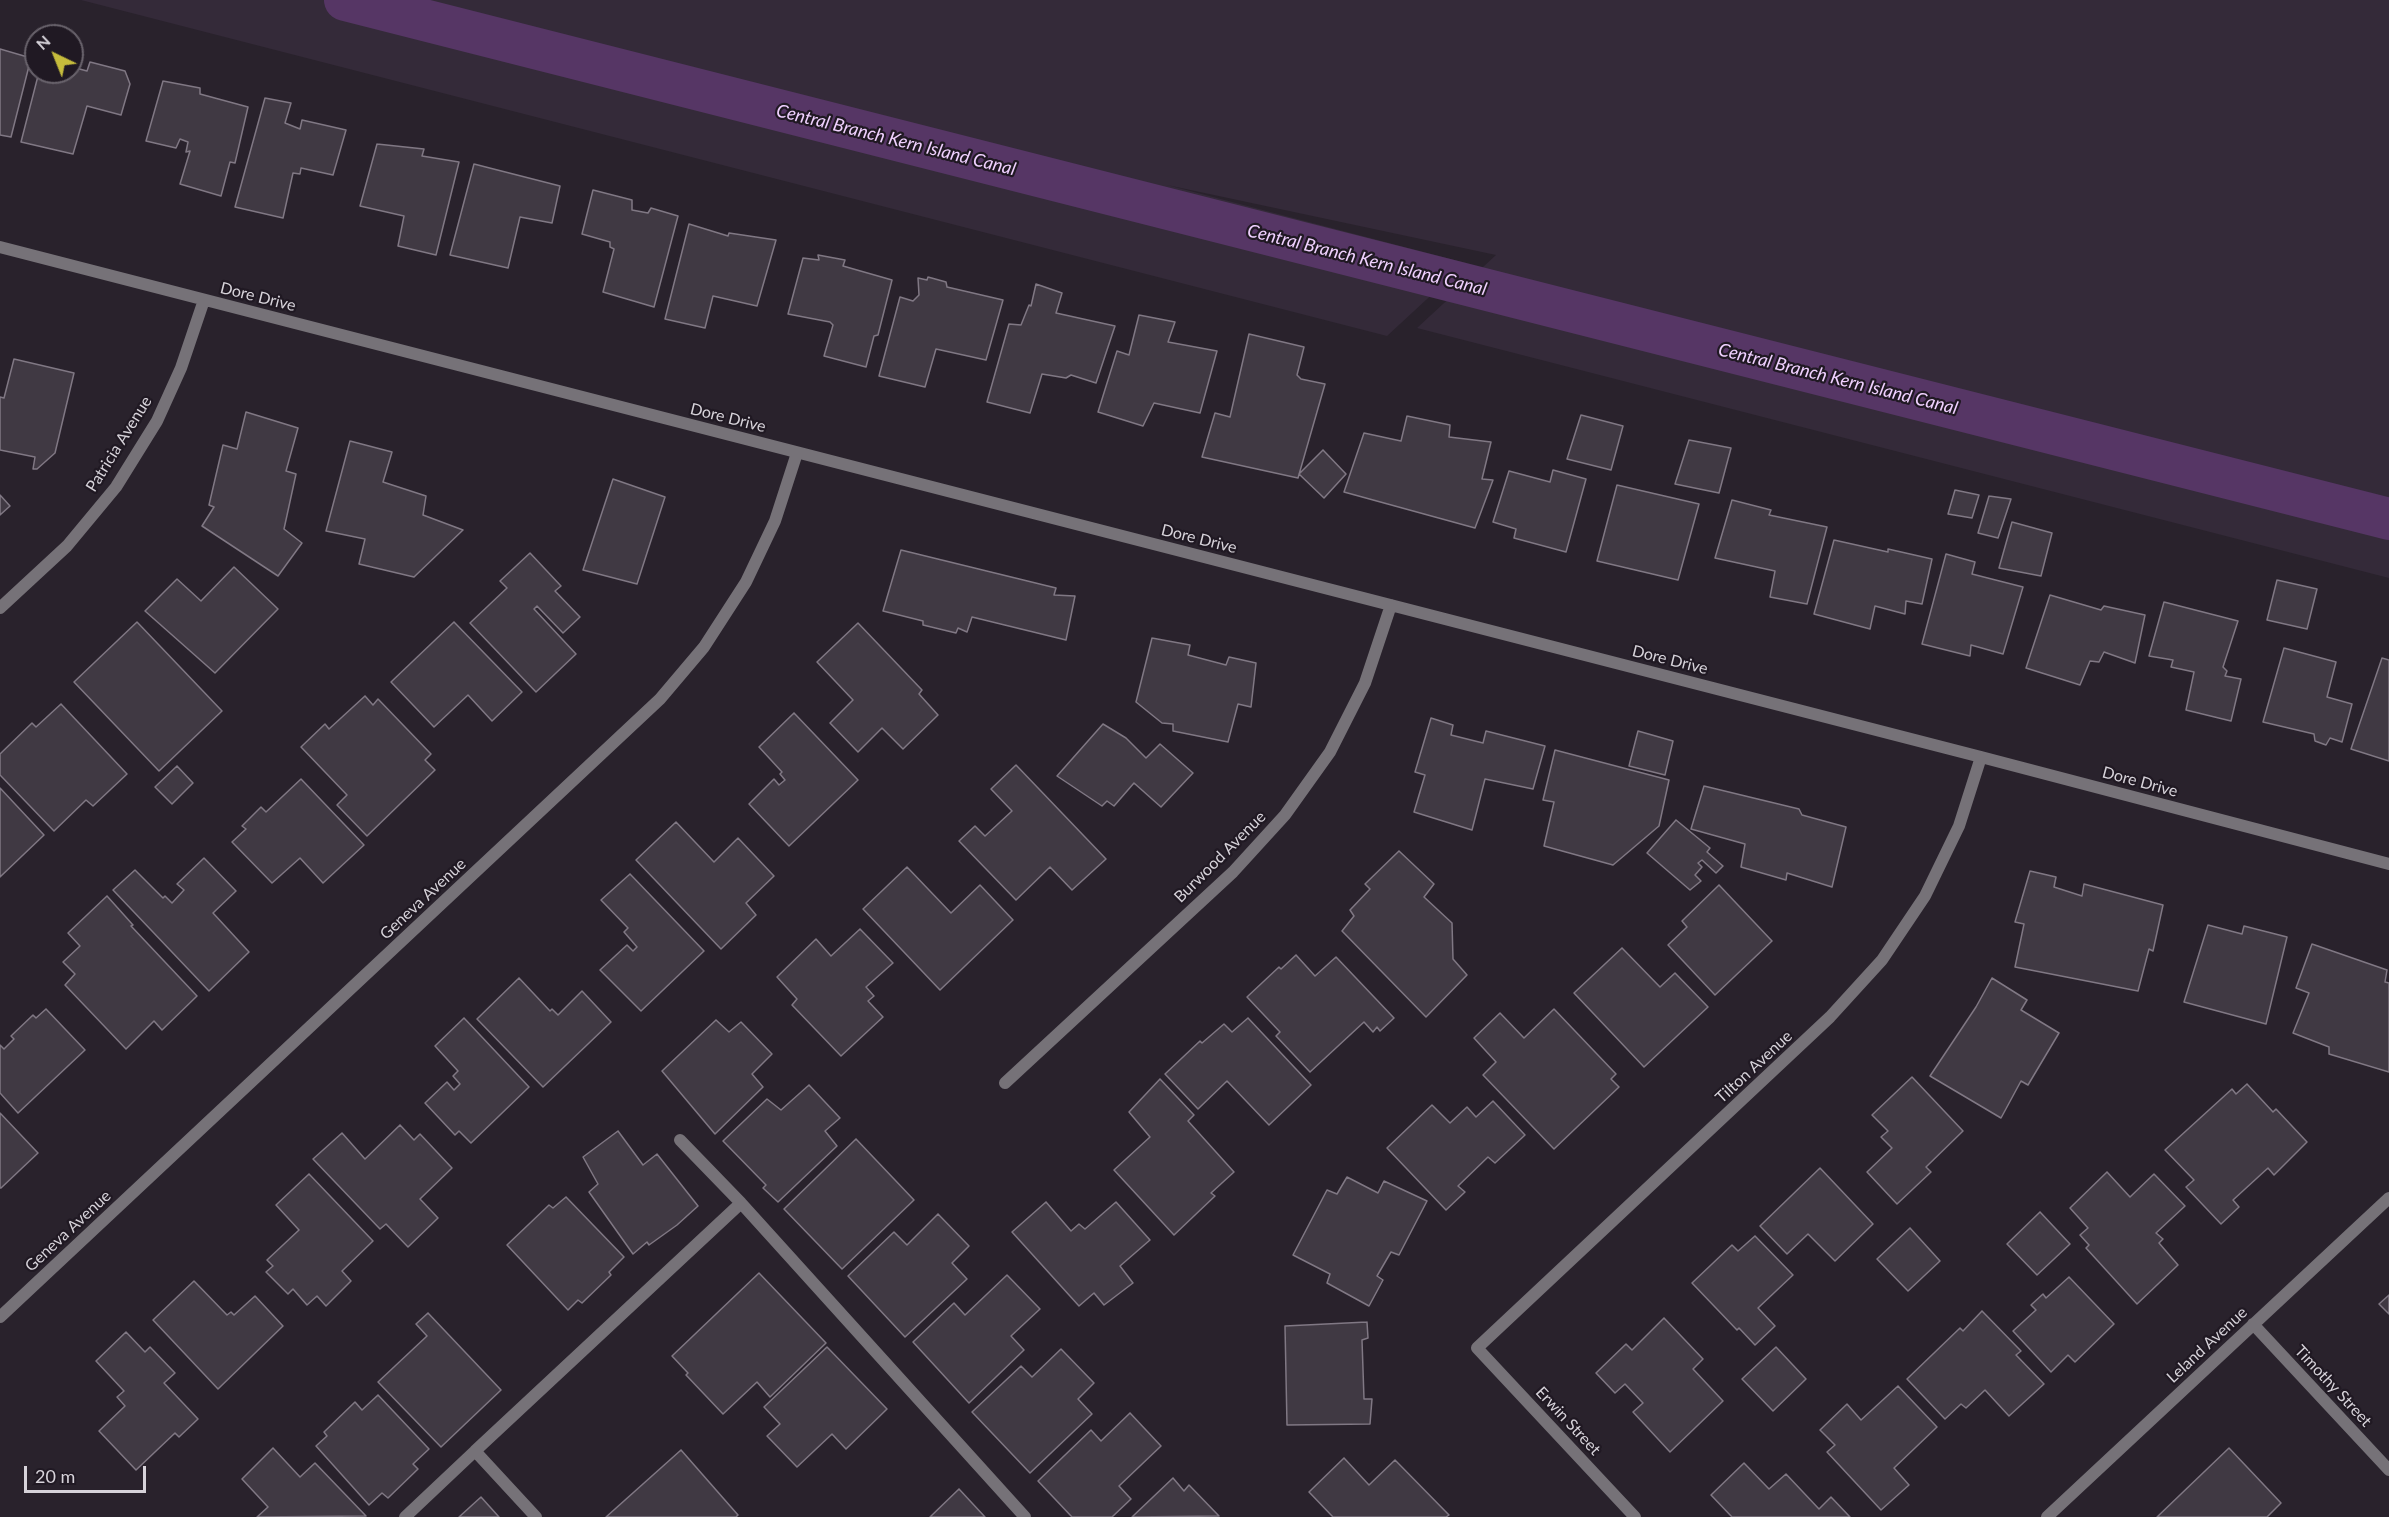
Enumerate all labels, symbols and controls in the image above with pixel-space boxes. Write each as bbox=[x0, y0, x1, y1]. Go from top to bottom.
north arrow bbox=[24, 24, 84, 84]
text: N bbox=[32, 31, 54, 53]
water label: Central Branch Kern Island Canal bbox=[774, 100, 1018, 180]
water label: Central Branch Kern Island Canal bbox=[1245, 220, 1489, 300]
street label: Dore Drive bbox=[218, 278, 298, 316]
water label: Central Branch Kern Island Canal bbox=[1716, 339, 1960, 419]
street label: Patricia Avenue bbox=[82, 393, 156, 495]
street label: Dore Drive bbox=[688, 399, 768, 437]
street label: Dore Drive bbox=[1159, 520, 1239, 558]
street label: Dore Drive bbox=[1630, 641, 1710, 679]
street label: Dore Drive bbox=[2100, 763, 2180, 801]
street label: Burwood Avenue bbox=[1170, 807, 1270, 907]
street label: Geneva Avenue bbox=[376, 854, 470, 944]
street label: Tilton Avenue bbox=[1712, 1027, 1796, 1107]
street label: Geneva Avenue bbox=[21, 1186, 115, 1276]
street label: Leland Avenue bbox=[2163, 1303, 2251, 1387]
street label: Timothy Street bbox=[2290, 1341, 2376, 1431]
street label: Erwin Street bbox=[1532, 1383, 1604, 1459]
scale bar bbox=[27, 1454, 148, 1492]
text: 20 m bbox=[35, 1465, 75, 1487]

